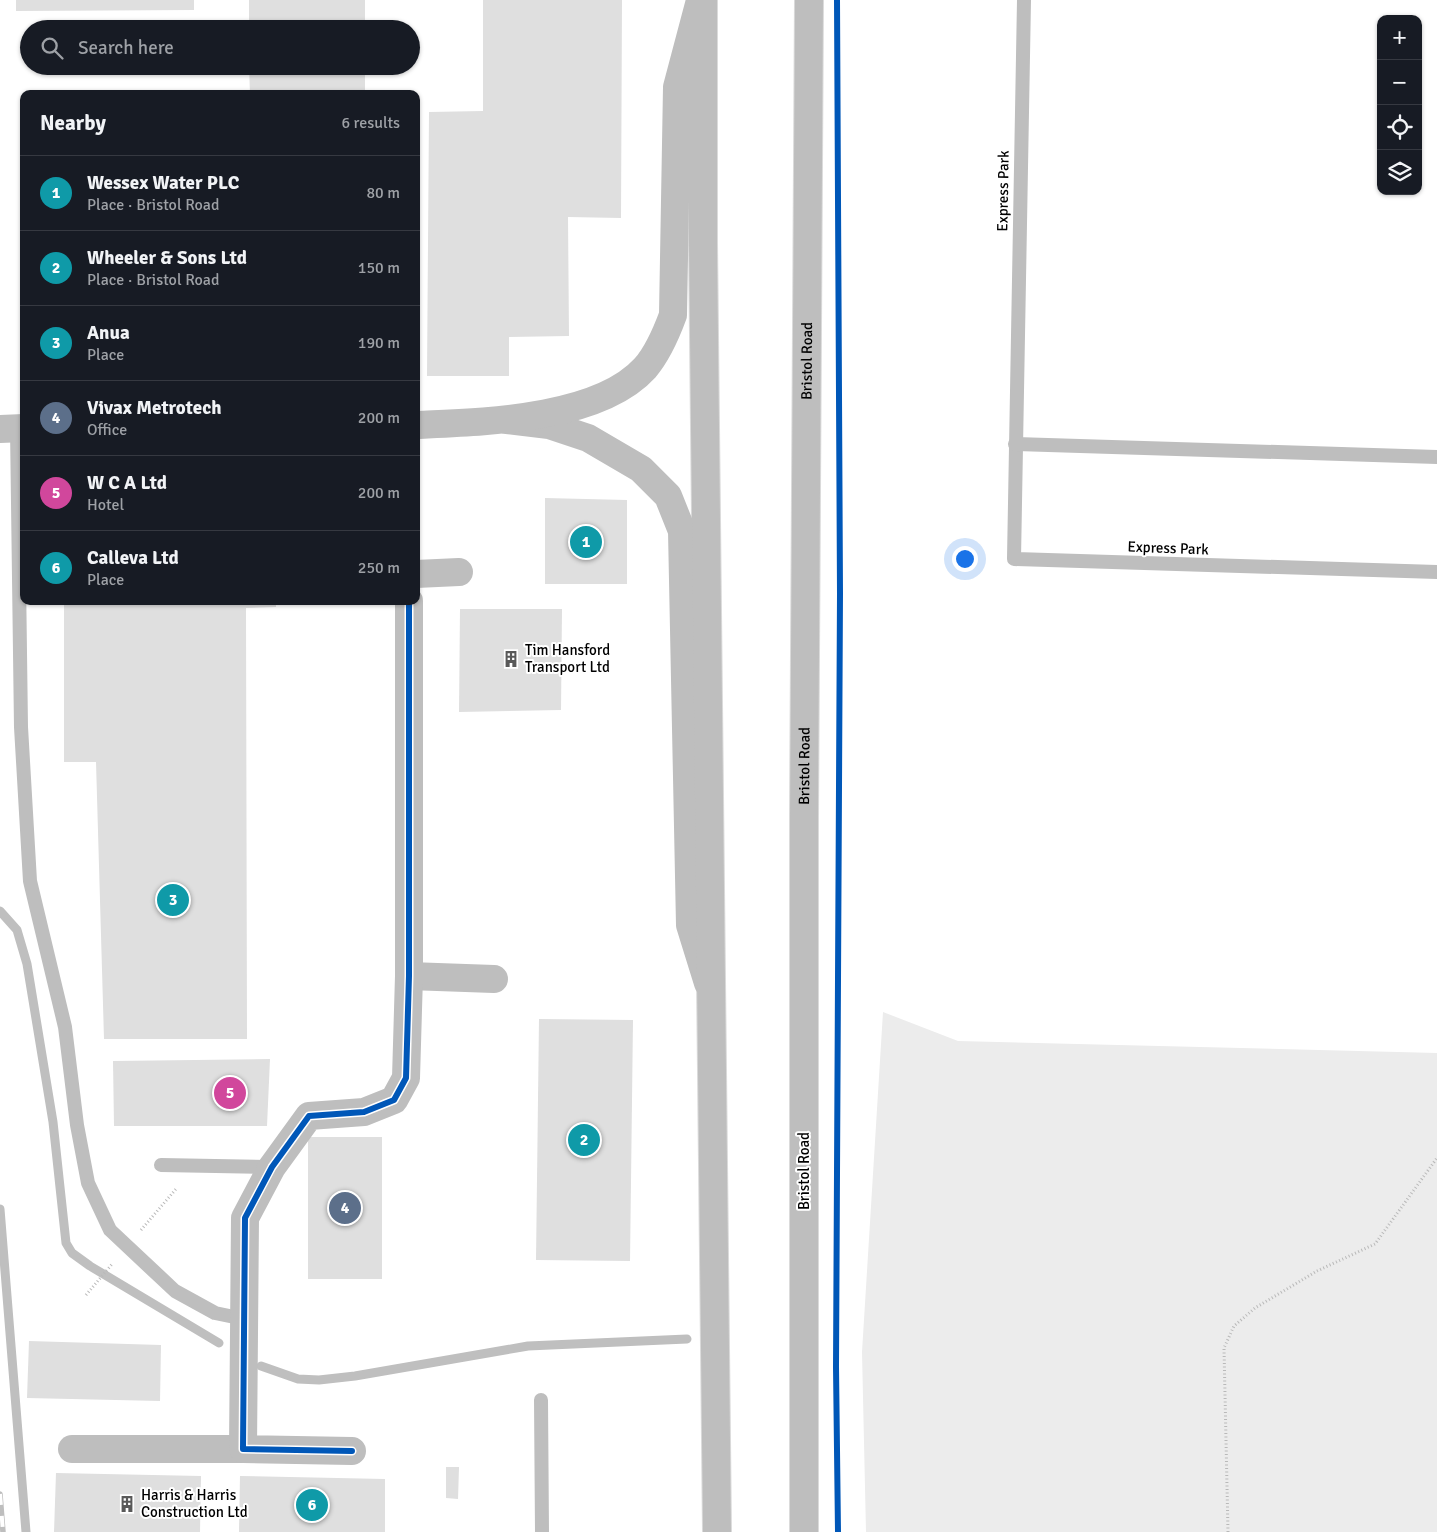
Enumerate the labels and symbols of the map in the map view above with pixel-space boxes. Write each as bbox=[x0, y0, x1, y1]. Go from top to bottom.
street label: Express Park bbox=[993, 150, 1013, 232]
street label: Bristol Road bbox=[798, 322, 816, 400]
pin: 1 bbox=[570, 523, 602, 561]
street label: Express Park bbox=[1127, 538, 1209, 558]
your location bbox=[952, 546, 978, 572]
place label: Tim Hansford Transport Ltd bbox=[525, 641, 610, 676]
building icon: Tim Hansford Transport Ltd bbox=[501, 649, 521, 669]
street label: Bristol Road bbox=[795, 727, 814, 805]
pin: 3 bbox=[157, 881, 189, 919]
pin: 5 bbox=[214, 1074, 246, 1112]
pin: 2 bbox=[568, 1121, 600, 1159]
street label: Bristol Road bbox=[795, 1132, 813, 1210]
pin: 4 bbox=[329, 1189, 361, 1227]
place label: Harris & Harris Construction Ltd bbox=[141, 1486, 248, 1521]
pin: 6 bbox=[296, 1486, 328, 1524]
building icon: Harris & Harris Construction Ltd bbox=[117, 1494, 137, 1514]

